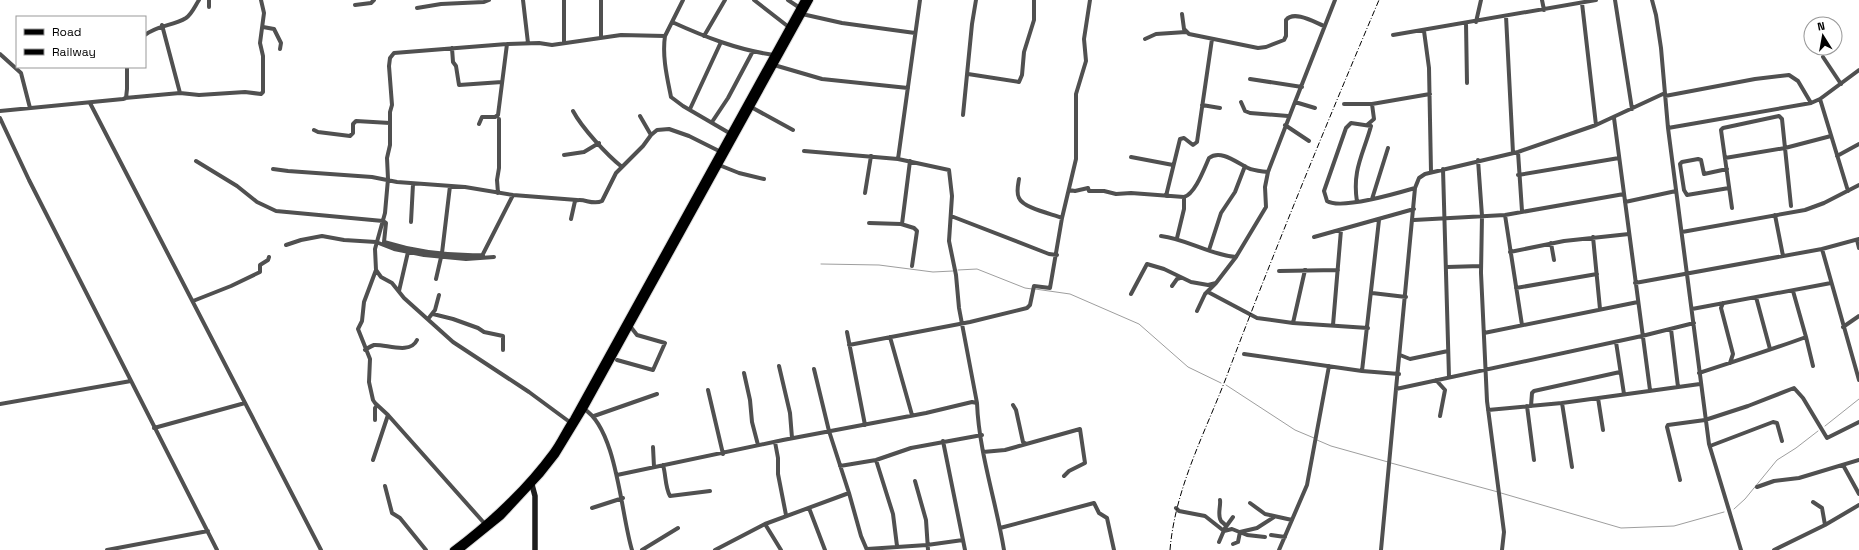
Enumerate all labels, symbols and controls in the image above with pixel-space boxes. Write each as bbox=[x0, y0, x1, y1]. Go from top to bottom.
legend bbox=[16, 16, 146, 68]
north arrow bbox=[1803, 16, 1843, 56]
text: N bbox=[1816, 19, 1826, 34]
text: Road bbox=[52, 24, 81, 40]
text: Railway bbox=[52, 44, 96, 60]

